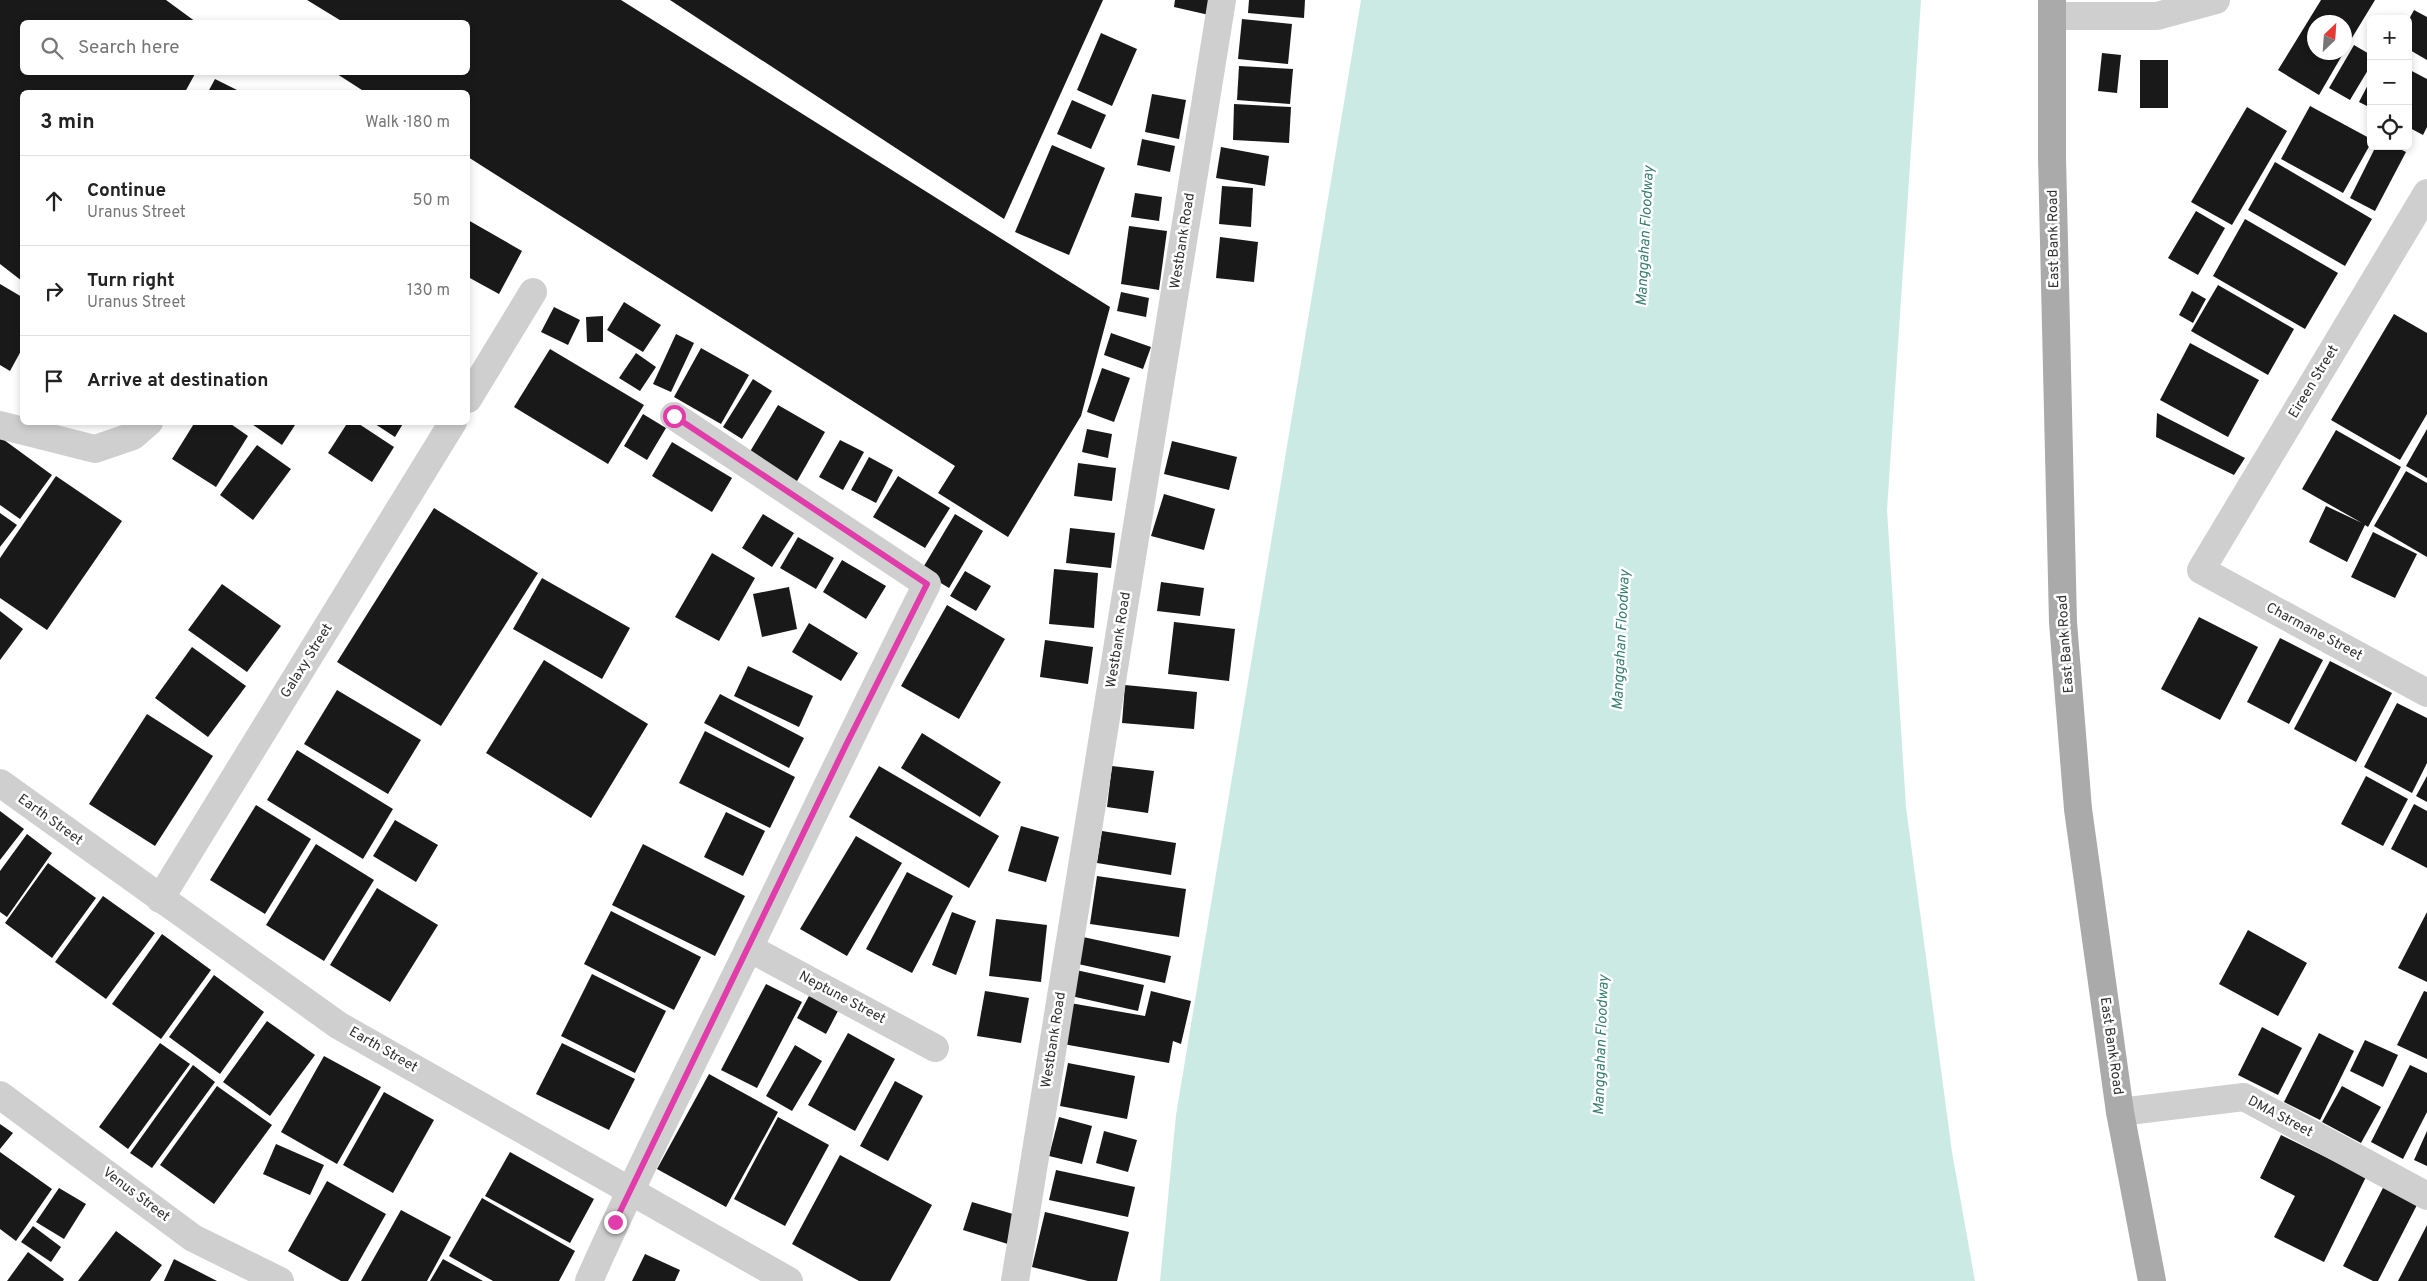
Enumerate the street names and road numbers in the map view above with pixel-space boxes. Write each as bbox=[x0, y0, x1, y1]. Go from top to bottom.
street label: East Bank Road bbox=[2045, 190, 2063, 288]
street label: Westbank Road bbox=[1167, 192, 1199, 290]
street label: Eireen Street bbox=[2286, 342, 2342, 422]
street label: Westbank Road bbox=[1103, 591, 1135, 689]
street label: East Bank Road bbox=[2054, 594, 2078, 694]
street label: Charmane Street bbox=[2263, 599, 2365, 665]
street label: Galaxy Street bbox=[277, 621, 337, 701]
street label: Earth Street bbox=[14, 791, 86, 849]
street label: Neptune Street bbox=[796, 968, 888, 1028]
street label: Westbank Road bbox=[1038, 991, 1070, 1089]
street label: East Bank Road bbox=[2096, 996, 2126, 1096]
street label: Earth Street bbox=[346, 1024, 420, 1076]
street label: DMA Street bbox=[2245, 1093, 2315, 1141]
street label: Venus Street bbox=[99, 1164, 173, 1226]

